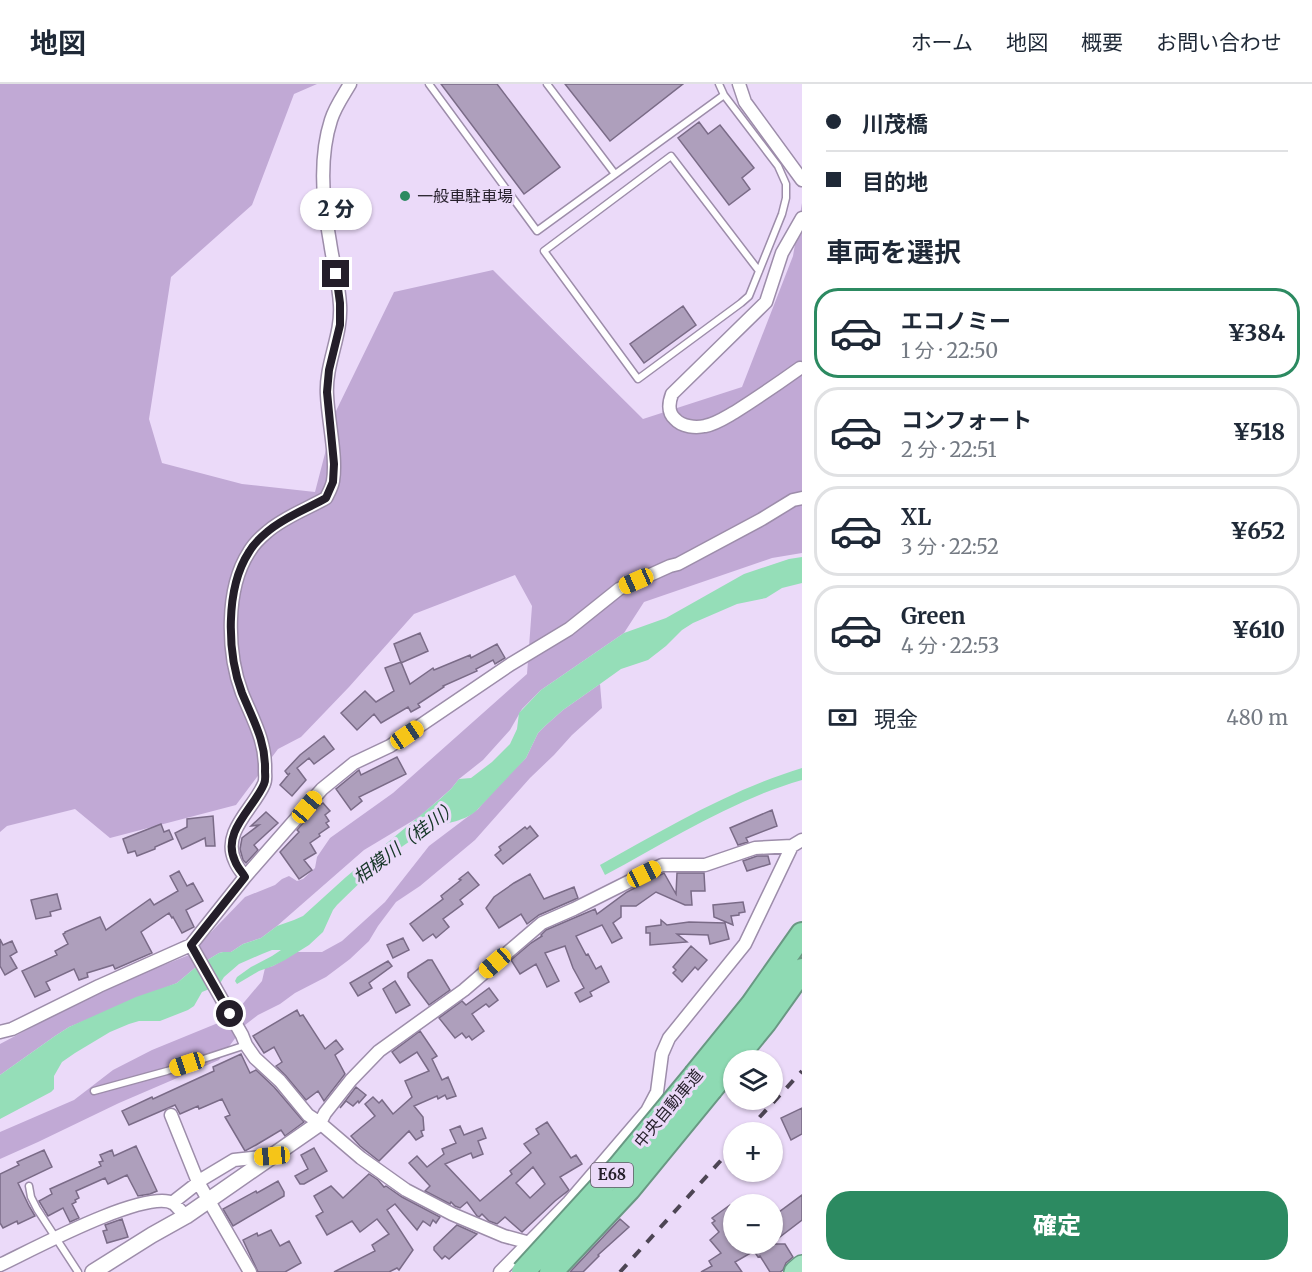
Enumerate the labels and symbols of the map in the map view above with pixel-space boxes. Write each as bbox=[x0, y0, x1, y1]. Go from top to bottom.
place label: 一般車駐車場 bbox=[417, 186, 513, 206]
callout: 2 分 bbox=[300, 187, 372, 229]
marker: 一般車駐車場 bbox=[398, 189, 412, 203]
route end bbox=[322, 260, 349, 287]
car bbox=[616, 565, 656, 597]
car bbox=[387, 717, 427, 753]
car bbox=[289, 787, 325, 827]
water label: 相模川（桂川） bbox=[348, 795, 463, 889]
car bbox=[624, 858, 664, 890]
car bbox=[476, 944, 514, 982]
route start bbox=[216, 1000, 243, 1027]
car bbox=[167, 1050, 207, 1078]
street label: 中央自動車道 bbox=[629, 1065, 707, 1151]
car bbox=[253, 1145, 291, 1167]
road number: E68 bbox=[591, 1163, 633, 1187]

